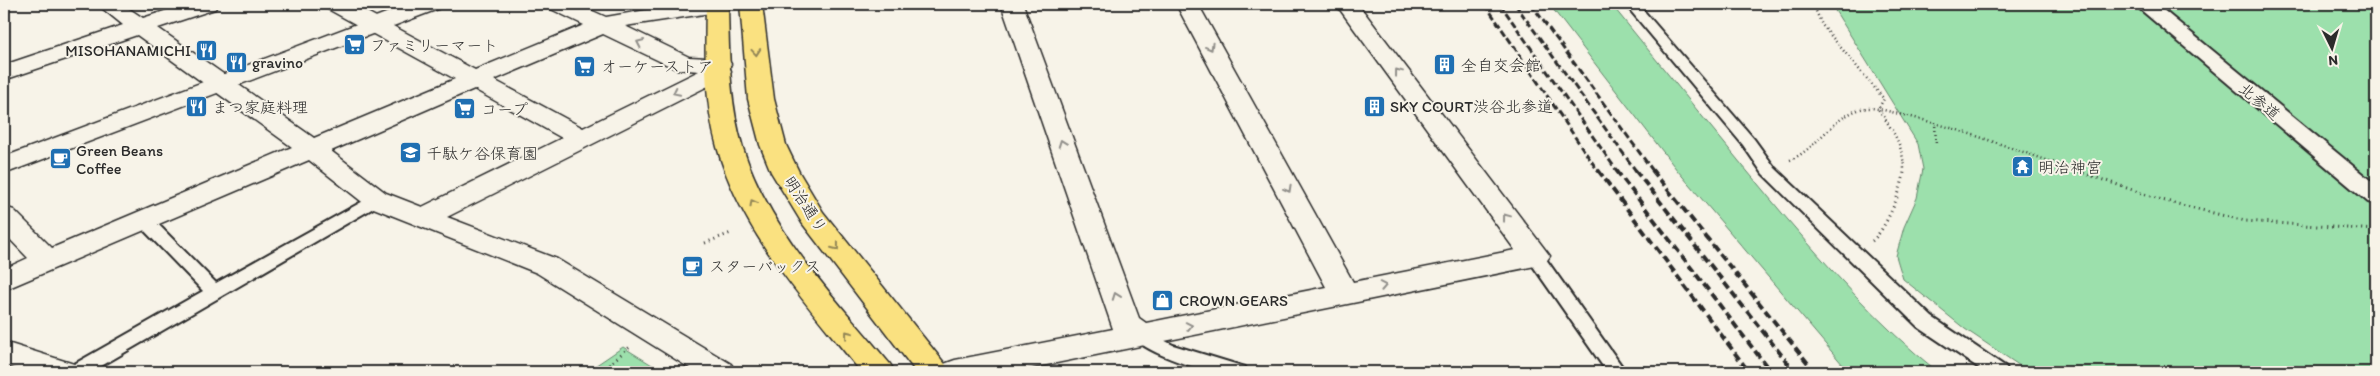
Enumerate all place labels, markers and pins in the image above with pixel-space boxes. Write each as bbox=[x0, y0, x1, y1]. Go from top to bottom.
supermarket icon: ファミリーマート bbox=[342, 33, 366, 57]
place label: ファミリーマート bbox=[370, 36, 498, 55]
restaurant icon: MISOHANAMICHI bbox=[195, 38, 219, 62]
place label: MISOHANAMICHI bbox=[65, 41, 191, 60]
restaurant icon: gravino bbox=[224, 50, 248, 74]
place label: gravino bbox=[252, 53, 303, 72]
building icon: 全自交会館 bbox=[1433, 53, 1457, 77]
supermarket icon: オーケーストア bbox=[573, 54, 597, 78]
place label: 全自交会館 bbox=[1461, 56, 1541, 75]
place label: オーケーストア bbox=[601, 57, 713, 76]
building icon: SKY COURT渋谷北参道 bbox=[1362, 94, 1386, 118]
restaurant icon: まつ家庭料理 bbox=[184, 95, 208, 119]
supermarket icon: コープ bbox=[453, 97, 477, 121]
place label: SKY COURT渋谷北参道 bbox=[1390, 97, 1553, 116]
place label: まつ家庭料理 bbox=[212, 98, 308, 117]
place label: コープ bbox=[481, 100, 528, 119]
place label: Green Beans Coffee bbox=[76, 141, 163, 178]
school or university icon: 千駄ケ谷保育園 bbox=[398, 141, 422, 165]
place label: 千駄ケ谷保育園 bbox=[426, 144, 538, 163]
cafe icon: Green Beans Coffee bbox=[48, 147, 72, 171]
temple icon: 明治神宮 bbox=[2010, 155, 2034, 179]
place label: 明治神宮 bbox=[2038, 158, 2102, 177]
cafe icon: スターバックス bbox=[681, 254, 705, 278]
place label: スターバックス bbox=[709, 257, 821, 276]
shop icon: CROWN GEARS bbox=[1151, 288, 1175, 312]
place label: CROWN GEARS bbox=[1179, 291, 1288, 310]

